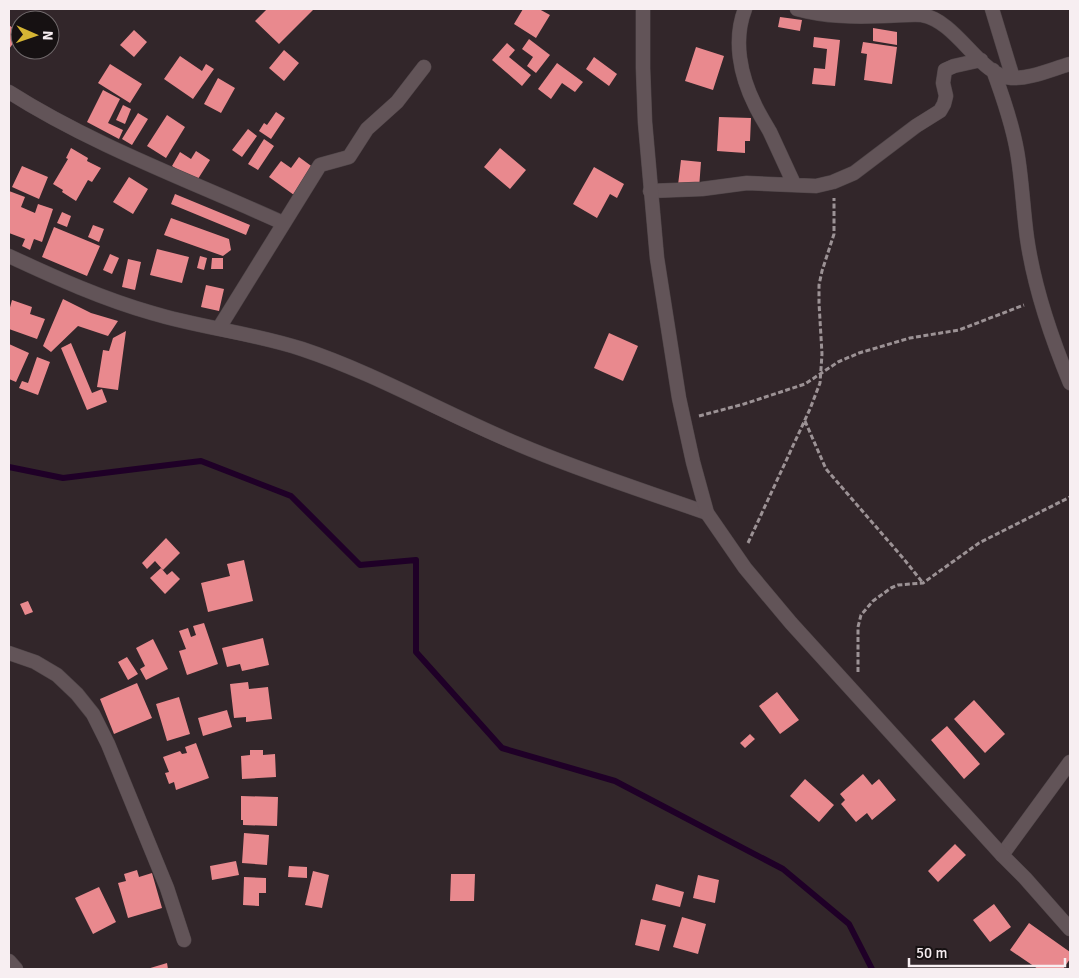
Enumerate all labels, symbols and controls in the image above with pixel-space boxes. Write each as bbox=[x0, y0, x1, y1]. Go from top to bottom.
north arrow bbox=[10, 10, 60, 60]
text: N bbox=[39, 30, 56, 41]
scale bar bbox=[909, 936, 1065, 968]
text: 50 m bbox=[916, 944, 947, 962]

